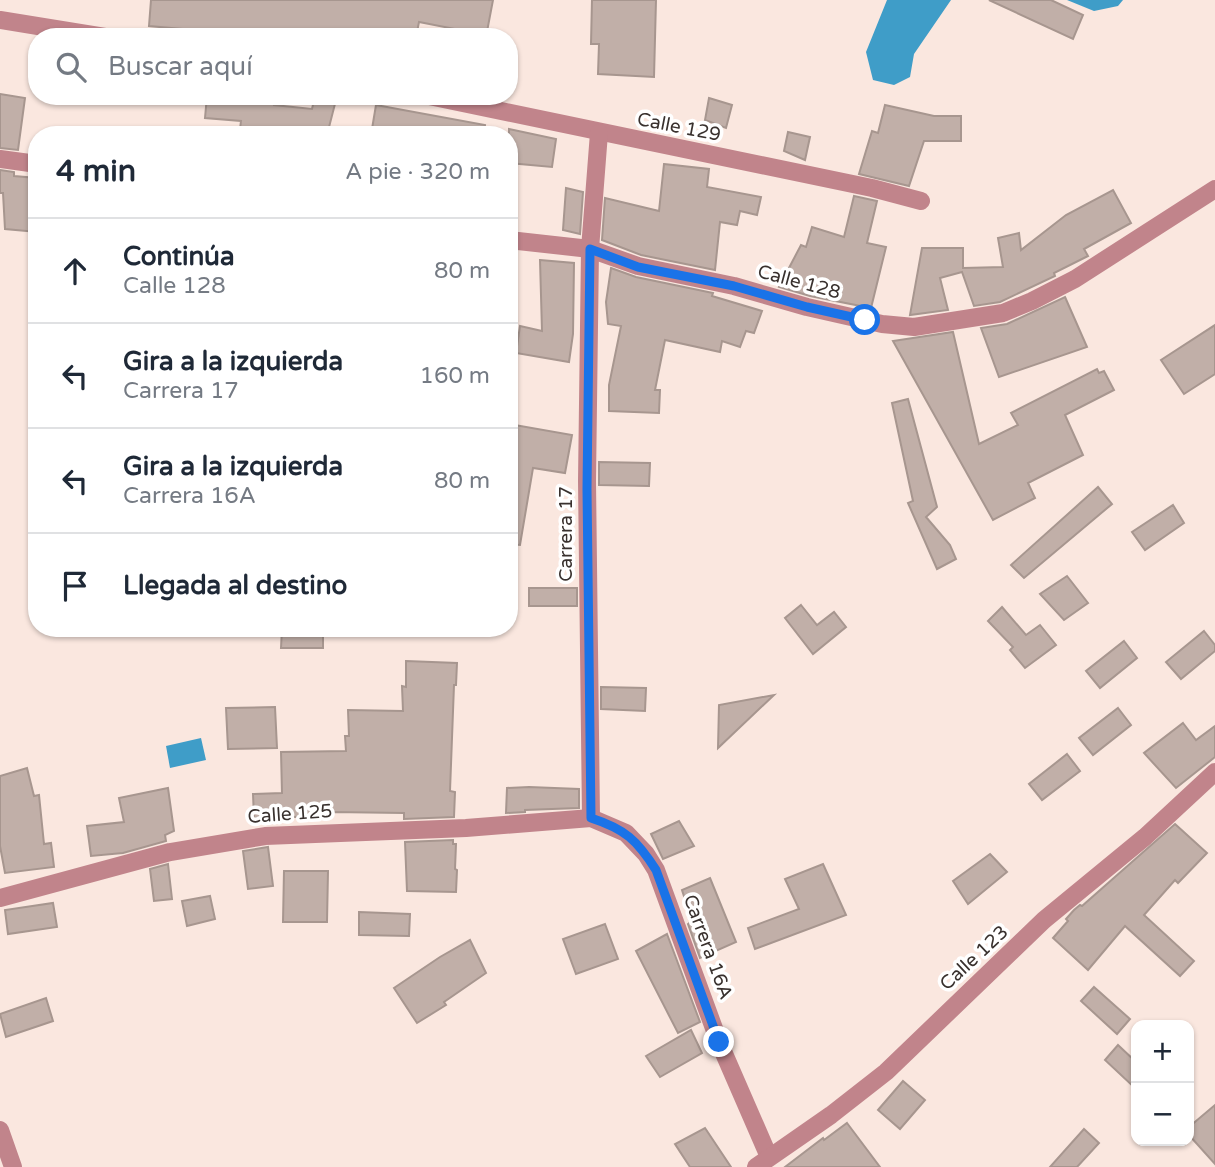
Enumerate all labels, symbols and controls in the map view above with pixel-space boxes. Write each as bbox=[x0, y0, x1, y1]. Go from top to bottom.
search box bbox=[28, 28, 518, 105]
icon: search bbox=[52, 48, 90, 86]
text: Buscar aquí bbox=[108, 51, 253, 82]
street label: Calle 129 bbox=[635, 108, 723, 146]
text: 4 min bbox=[56, 153, 136, 190]
text: A pie · 320 m bbox=[345, 158, 490, 186]
text: Continúa bbox=[123, 241, 235, 272]
icon: ahead bbox=[56, 252, 94, 290]
text: 80 m bbox=[434, 257, 490, 285]
street label: Calle 128 bbox=[755, 260, 843, 304]
text: Calle 128 bbox=[123, 272, 226, 300]
route start bbox=[849, 304, 880, 335]
text: Gira a la izquierda bbox=[123, 346, 343, 377]
icon: left bbox=[56, 357, 94, 395]
text: 160 m bbox=[420, 362, 490, 390]
text: Carrera 17 bbox=[123, 377, 239, 405]
text: Gira a la izquierda bbox=[123, 451, 343, 482]
icon: left bbox=[56, 462, 94, 500]
text: 80 m bbox=[434, 467, 490, 495]
text: Carrera 16A bbox=[123, 482, 256, 510]
street label: Carrera 17 bbox=[555, 486, 577, 582]
icon: arrive bbox=[56, 567, 94, 605]
text: Llegada al destino bbox=[123, 570, 347, 601]
street label: Calle 125 bbox=[247, 800, 333, 828]
street label: Carrera 16A bbox=[679, 892, 737, 1002]
street label: Calle 123 bbox=[935, 921, 1013, 995]
map controls bbox=[1131, 1020, 1194, 1146]
button: + bbox=[1131, 1020, 1194, 1083]
route end bbox=[703, 1026, 734, 1057]
button: − bbox=[1131, 1083, 1194, 1146]

